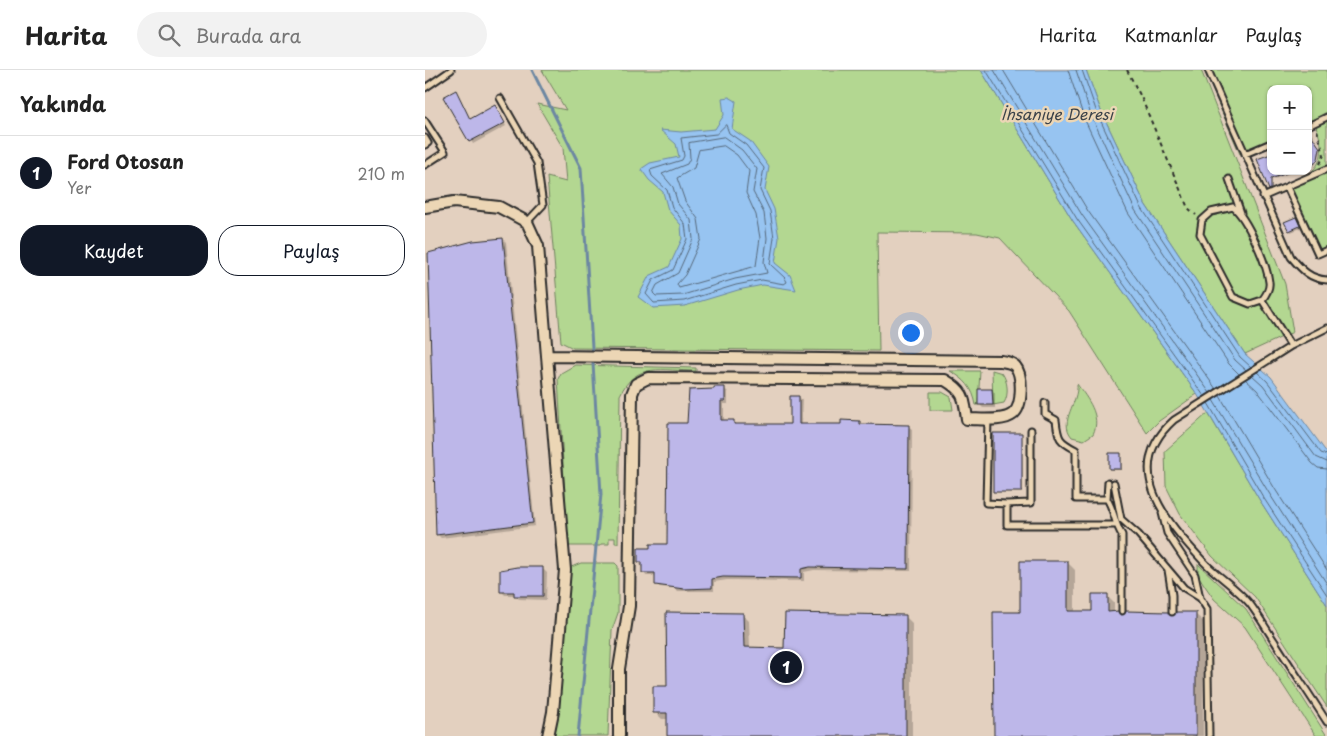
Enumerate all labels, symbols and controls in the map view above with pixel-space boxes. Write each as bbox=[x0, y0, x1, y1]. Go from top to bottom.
search box bbox=[137, 12, 487, 57]
text: Harita bbox=[25, 17, 107, 53]
icon: search bbox=[155, 21, 183, 49]
text: Burada ara bbox=[195, 21, 301, 49]
text: Harita bbox=[1039, 21, 1096, 48]
text: Katmanlar bbox=[1124, 21, 1217, 48]
text: Paylaş bbox=[1245, 21, 1302, 48]
map controls bbox=[1267, 85, 1312, 175]
button: + bbox=[1267, 85, 1312, 130]
text: Yakında bbox=[20, 87, 106, 119]
water label: İhsaniye Deresi bbox=[1001, 102, 1116, 125]
button: − bbox=[1267, 130, 1312, 175]
text: Ford Otosan bbox=[67, 147, 184, 175]
text: 1 bbox=[32, 161, 40, 185]
text: 210 m bbox=[357, 161, 405, 185]
text: Yer bbox=[67, 175, 91, 199]
button: Kaydet bbox=[20, 225, 208, 276]
button: Paylaş bbox=[218, 225, 405, 276]
your location bbox=[898, 320, 924, 346]
pin: 1 bbox=[770, 648, 802, 686]

